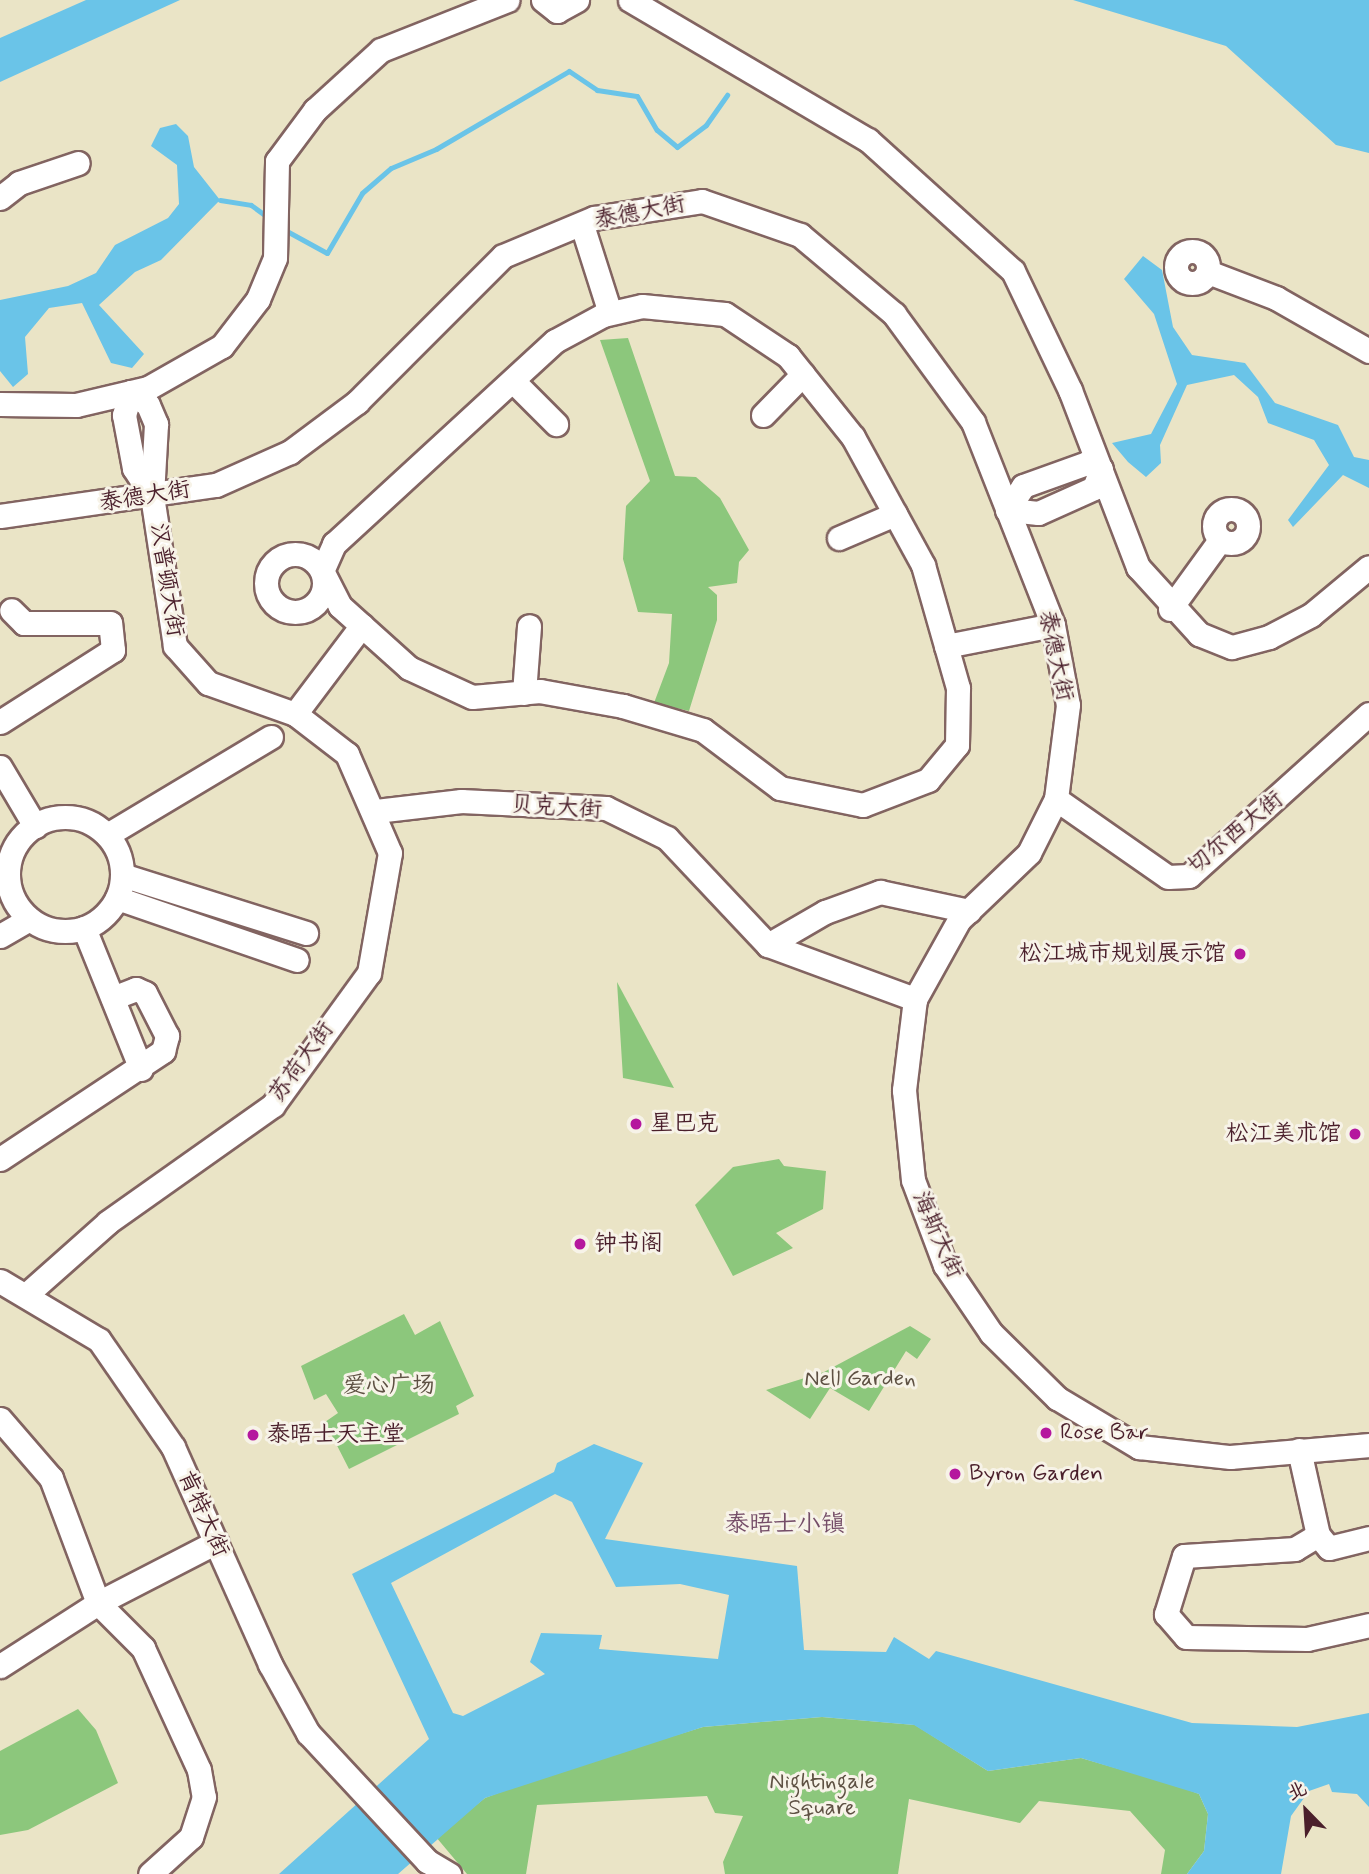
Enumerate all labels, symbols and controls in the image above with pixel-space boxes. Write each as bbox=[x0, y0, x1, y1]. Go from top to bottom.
street label: 泰德大街 bbox=[592, 191, 688, 235]
street label: 泰德大街 bbox=[97, 476, 193, 518]
street label: 汉普顿大街 bbox=[143, 521, 189, 639]
street label: 泰德大街 bbox=[1032, 608, 1078, 704]
street label: 切尔西大街 bbox=[1183, 786, 1289, 880]
street label: 贝克大街 bbox=[509, 791, 603, 825]
place label: 松江城市规划展示馆 bbox=[1019, 940, 1226, 968]
marker: 松江城市规划展示馆 bbox=[1232, 946, 1248, 962]
street label: 苏荷大街 bbox=[264, 1017, 340, 1107]
place label: 星巴克 bbox=[650, 1110, 719, 1138]
marker: 星巴克 bbox=[628, 1116, 644, 1132]
place label: 松江美术馆 bbox=[1226, 1120, 1341, 1148]
marker: 松江美术馆 bbox=[1347, 1126, 1363, 1142]
street label: 海斯大街 bbox=[906, 1187, 968, 1283]
place label: 钟书阁 bbox=[594, 1230, 663, 1258]
marker: 钟书阁 bbox=[572, 1236, 588, 1252]
park label: Nell Garden bbox=[804, 1365, 916, 1393]
park label: 爱心广场 bbox=[343, 1372, 435, 1400]
place label: Rose Bar bbox=[1060, 1419, 1146, 1447]
place label: 泰晤士天主堂 bbox=[267, 1421, 405, 1449]
marker: Rose Bar bbox=[1038, 1425, 1054, 1441]
marker: 泰晤士天主堂 bbox=[245, 1427, 261, 1443]
place label: Byron Garden bbox=[969, 1460, 1101, 1488]
street label: 肯特大街 bbox=[172, 1466, 234, 1562]
marker: Byron Garden bbox=[947, 1466, 963, 1482]
district label: 泰晤士小镇 bbox=[725, 1511, 845, 1539]
park label: Nightingale Square bbox=[769, 1768, 875, 1822]
north arrow bbox=[1271, 1776, 1341, 1846]
text: 北 bbox=[1283, 1776, 1311, 1807]

